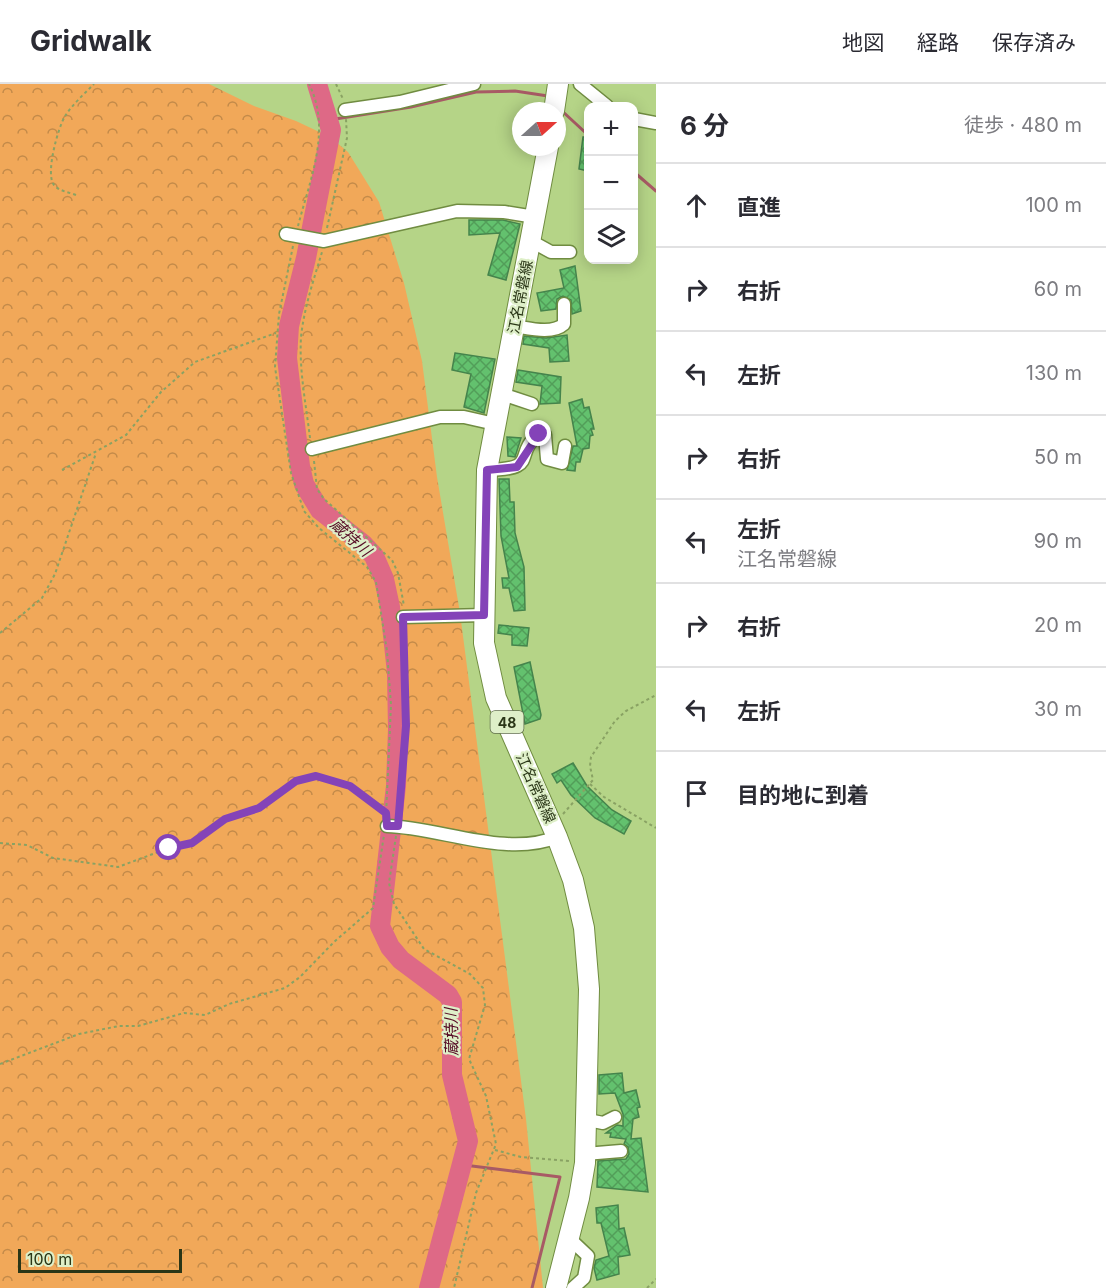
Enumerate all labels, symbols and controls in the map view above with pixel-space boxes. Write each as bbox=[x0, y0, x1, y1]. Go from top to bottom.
text: Gridwalk bbox=[30, 24, 152, 58]
text: 地図 bbox=[842, 30, 884, 55]
text: 経路 bbox=[917, 30, 959, 55]
text: 保存済み bbox=[992, 30, 1076, 55]
north arrow bbox=[512, 102, 566, 156]
map controls bbox=[584, 102, 638, 264]
button: + bbox=[584, 102, 638, 156]
text: 6 分 bbox=[680, 110, 729, 141]
text: 徒歩 · 480 m bbox=[964, 113, 1082, 137]
button: − bbox=[584, 156, 638, 210]
icon: ahead bbox=[680, 189, 713, 222]
text: 100 m bbox=[1025, 193, 1082, 217]
text: 直進 bbox=[737, 194, 781, 220]
button: layers bbox=[584, 210, 638, 264]
street label: 江名常磐線 bbox=[504, 258, 536, 336]
icon: right bbox=[680, 273, 713, 306]
text: 60 m bbox=[1034, 277, 1082, 301]
text: 右折 bbox=[737, 278, 781, 304]
icon: left bbox=[680, 357, 713, 390]
text: 130 m bbox=[1026, 361, 1082, 385]
text: 左折 bbox=[737, 362, 781, 388]
route end bbox=[525, 420, 551, 446]
icon: right bbox=[680, 441, 713, 474]
text: 50 m bbox=[1034, 445, 1082, 469]
text: 右折 bbox=[737, 446, 781, 472]
water label: 蔵持川 bbox=[326, 514, 377, 562]
text: 左折 bbox=[737, 516, 781, 542]
icon: left bbox=[680, 525, 713, 558]
text: 90 m bbox=[1034, 529, 1082, 553]
text: 江名常磐線 bbox=[737, 547, 837, 571]
icon: right bbox=[680, 609, 713, 642]
text: 20 m bbox=[1034, 613, 1082, 637]
text: 右折 bbox=[737, 614, 781, 640]
icon: left bbox=[680, 693, 713, 726]
text: 30 m bbox=[1034, 697, 1082, 721]
text: 左折 bbox=[737, 698, 781, 724]
road number: 48 bbox=[490, 711, 524, 733]
street label: 江名常磐線 bbox=[512, 750, 560, 826]
icon: arrive bbox=[680, 777, 713, 810]
text: 目的地に到着 bbox=[737, 782, 869, 808]
route start bbox=[155, 834, 181, 860]
water label: 蔵持川 bbox=[441, 1006, 461, 1056]
scale bar bbox=[18, 1246, 182, 1274]
text: 100 m bbox=[27, 1249, 72, 1269]

